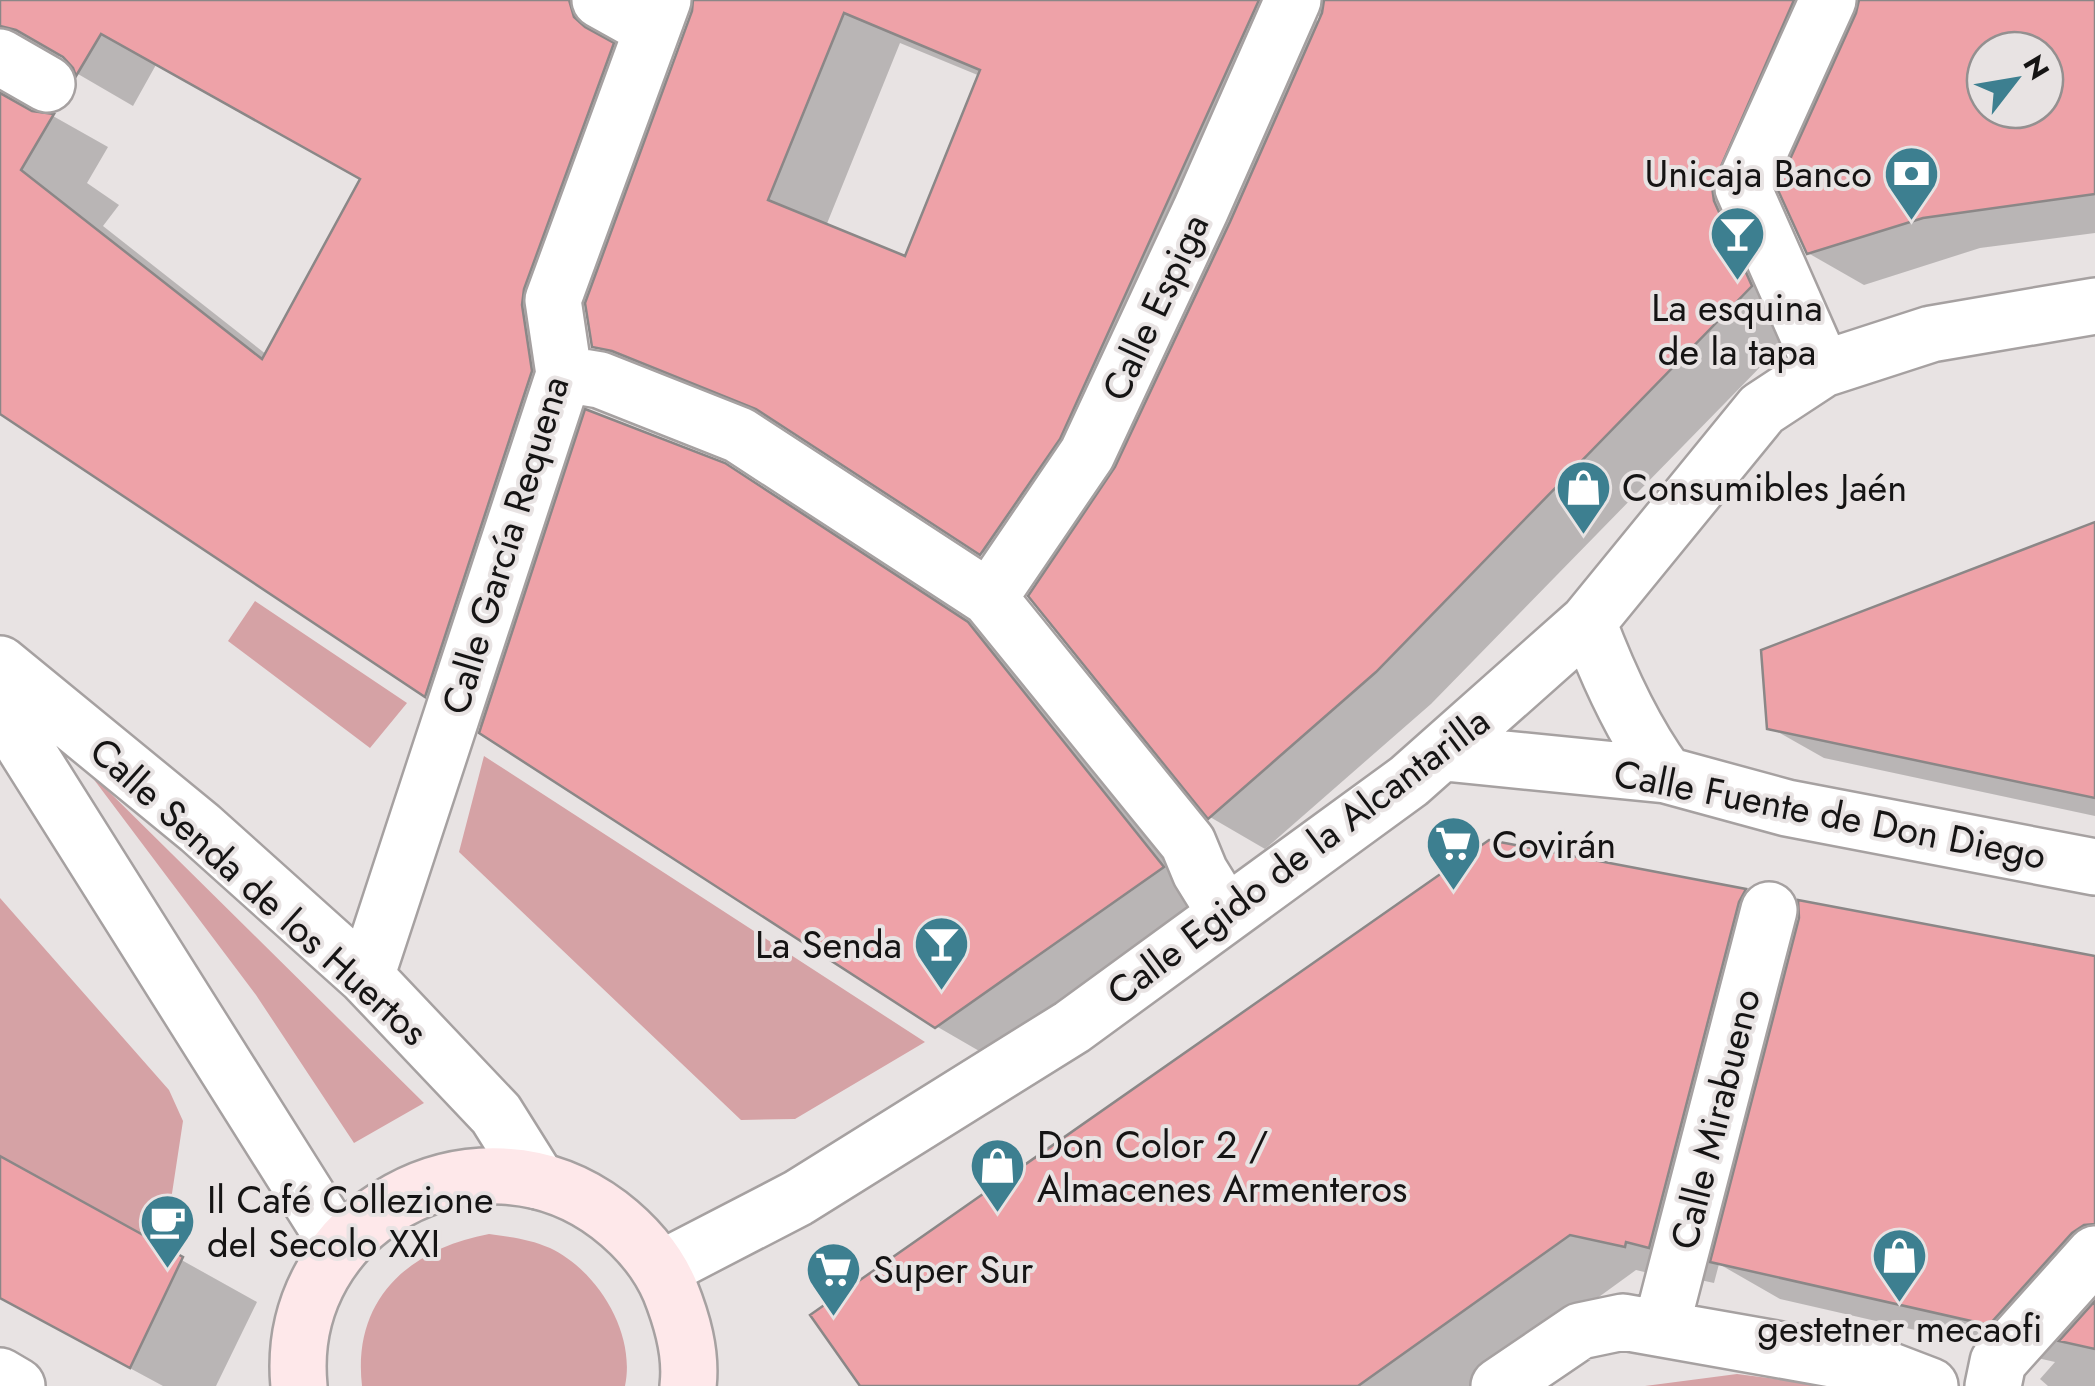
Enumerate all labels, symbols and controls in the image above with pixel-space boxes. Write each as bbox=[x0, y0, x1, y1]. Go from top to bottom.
north arrow bbox=[1965, 30, 2065, 130]
text: N bbox=[2013, 47, 2059, 87]
bank icon: Unicaja Banco bbox=[1881, 143, 1941, 222]
place label: Unicaja Banco bbox=[1644, 146, 1872, 201]
bar icon: La esquina de la tapa bbox=[1707, 204, 1767, 283]
street label: Calle Espiga bbox=[1088, 205, 1222, 409]
place label: La esquina de la tapa bbox=[1651, 280, 1823, 379]
street label: Calle García Requena bbox=[427, 369, 583, 721]
shop icon: Consumibles Jaén bbox=[1553, 457, 1613, 536]
place label: Consumibles Jaén bbox=[1622, 460, 1907, 515]
street label: Calle Egido de la Alcantarilla bbox=[1095, 694, 1501, 1018]
street label: Calle Senda de los Huertos bbox=[78, 724, 440, 1058]
street label: Calle Fuente de Don Diego bbox=[1609, 745, 2051, 883]
supermarket icon: Covirán bbox=[1423, 814, 1483, 893]
place label: Covirán bbox=[1492, 817, 1616, 872]
bar icon: La Senda bbox=[911, 914, 971, 993]
place label: La Senda bbox=[755, 917, 902, 972]
street label: Calle Mirabueno bbox=[1656, 983, 1774, 1255]
place label: Don Color 2 / Almacenes Armenteros bbox=[1037, 1117, 1407, 1216]
shop icon: Don Color 2 / Almacenes Armenteros bbox=[968, 1136, 1028, 1215]
place label: Il Café Collezione del Secolo XXI bbox=[207, 1172, 493, 1271]
cafe icon: Il Café Collezione del Secolo XXI bbox=[138, 1191, 198, 1270]
shop icon: gestetner mecaofi bbox=[1870, 1225, 1930, 1304]
supermarket icon: Super Sur bbox=[804, 1239, 864, 1318]
place label: Super Sur bbox=[873, 1242, 1033, 1297]
place label: gestetner mecaofi bbox=[1757, 1301, 2043, 1356]

